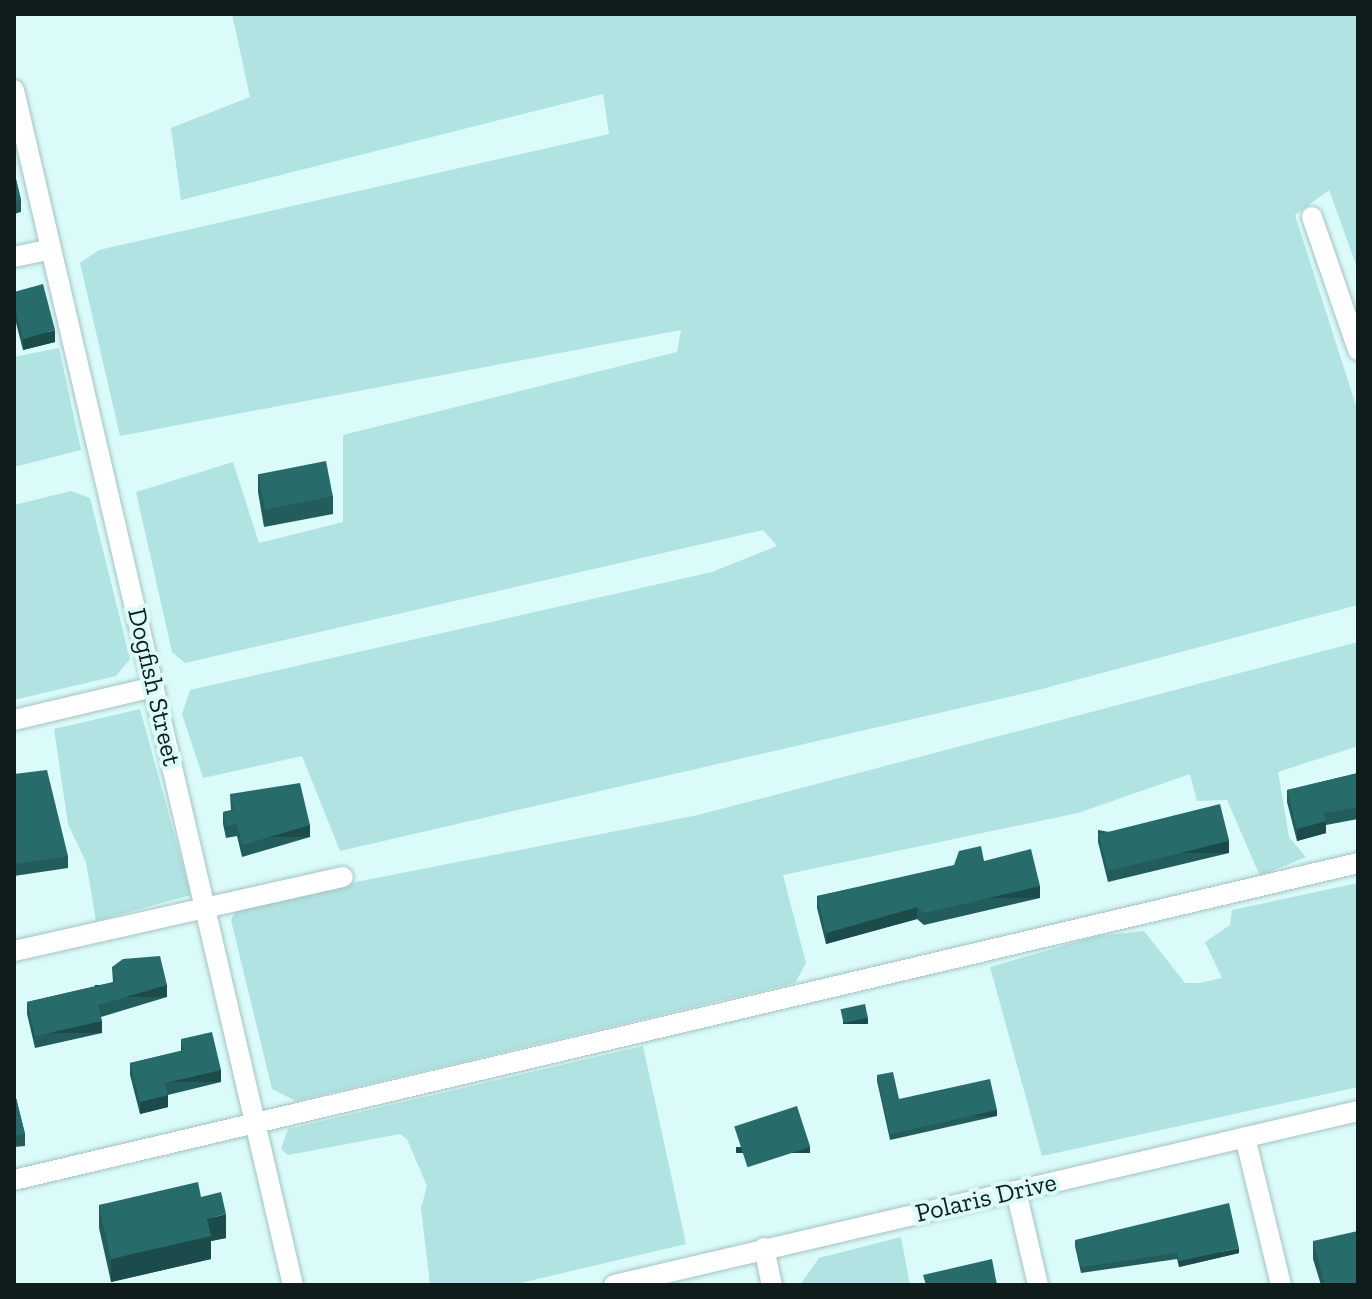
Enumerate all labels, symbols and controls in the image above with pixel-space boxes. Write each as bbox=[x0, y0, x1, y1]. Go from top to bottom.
street label: Dogfish Street bbox=[121, 605, 187, 769]
street label: Polaris Drive bbox=[912, 1167, 1060, 1229]

